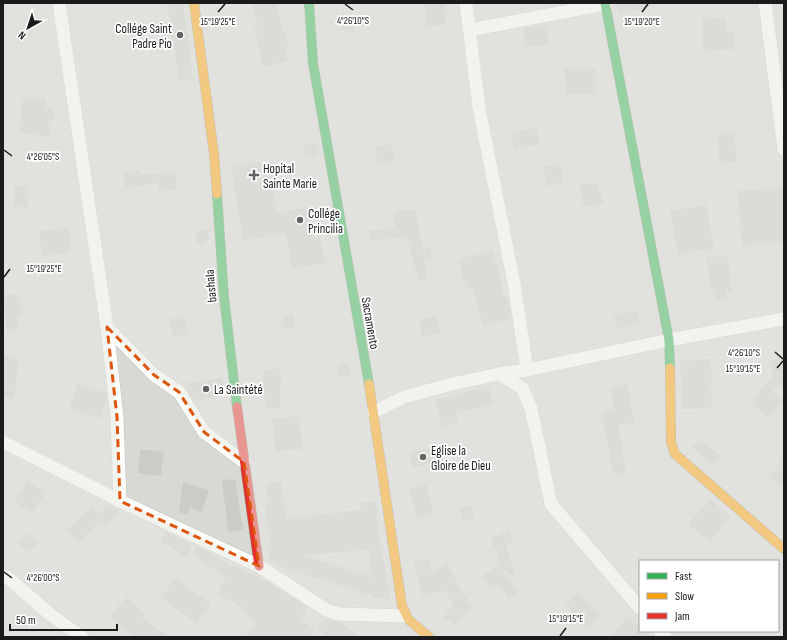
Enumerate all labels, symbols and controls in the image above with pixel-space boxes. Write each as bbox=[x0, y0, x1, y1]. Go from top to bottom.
north arrow bbox=[8, 8, 48, 48]
text: 4°26'10"S bbox=[337, 15, 369, 27]
text: 15°19'25"E bbox=[200, 16, 236, 28]
text: 15°19'20"E bbox=[624, 16, 660, 28]
place label: Collége Saint Padre Pio bbox=[115, 21, 172, 52]
text: N bbox=[16, 28, 28, 42]
marker: Collége Saint Padre Pio bbox=[175, 30, 185, 40]
text: 4°26'05"S bbox=[27, 151, 59, 163]
place label: Hopital Sainte Marie bbox=[263, 161, 317, 192]
marker: Hopital Sainte Marie bbox=[248, 169, 260, 181]
place label: Collége Princilia bbox=[308, 206, 343, 237]
marker: Collége Princilia bbox=[295, 215, 305, 225]
text: 15°19'25"E bbox=[26, 263, 62, 275]
street label: bashala bbox=[202, 269, 220, 303]
street label: Sacramento bbox=[358, 296, 382, 351]
text: 4°26'10"S bbox=[728, 347, 760, 359]
text: 15°19'15"E bbox=[726, 363, 760, 375]
place label: La Saintété bbox=[214, 382, 263, 398]
marker: La Saintété bbox=[201, 384, 211, 394]
place label: Eglise la Gloire de Dieu bbox=[431, 443, 491, 474]
marker: Eglise la Gloire de Dieu bbox=[418, 452, 428, 462]
legend bbox=[639, 560, 779, 632]
text: Fast bbox=[675, 569, 692, 584]
text: 4°26'00"S bbox=[27, 572, 59, 584]
text: Slow bbox=[675, 589, 694, 604]
scale bar bbox=[10, 606, 117, 632]
text: Jam bbox=[674, 609, 690, 624]
text: 50 m bbox=[16, 613, 36, 628]
text: 15°19'15"E bbox=[549, 613, 583, 625]

